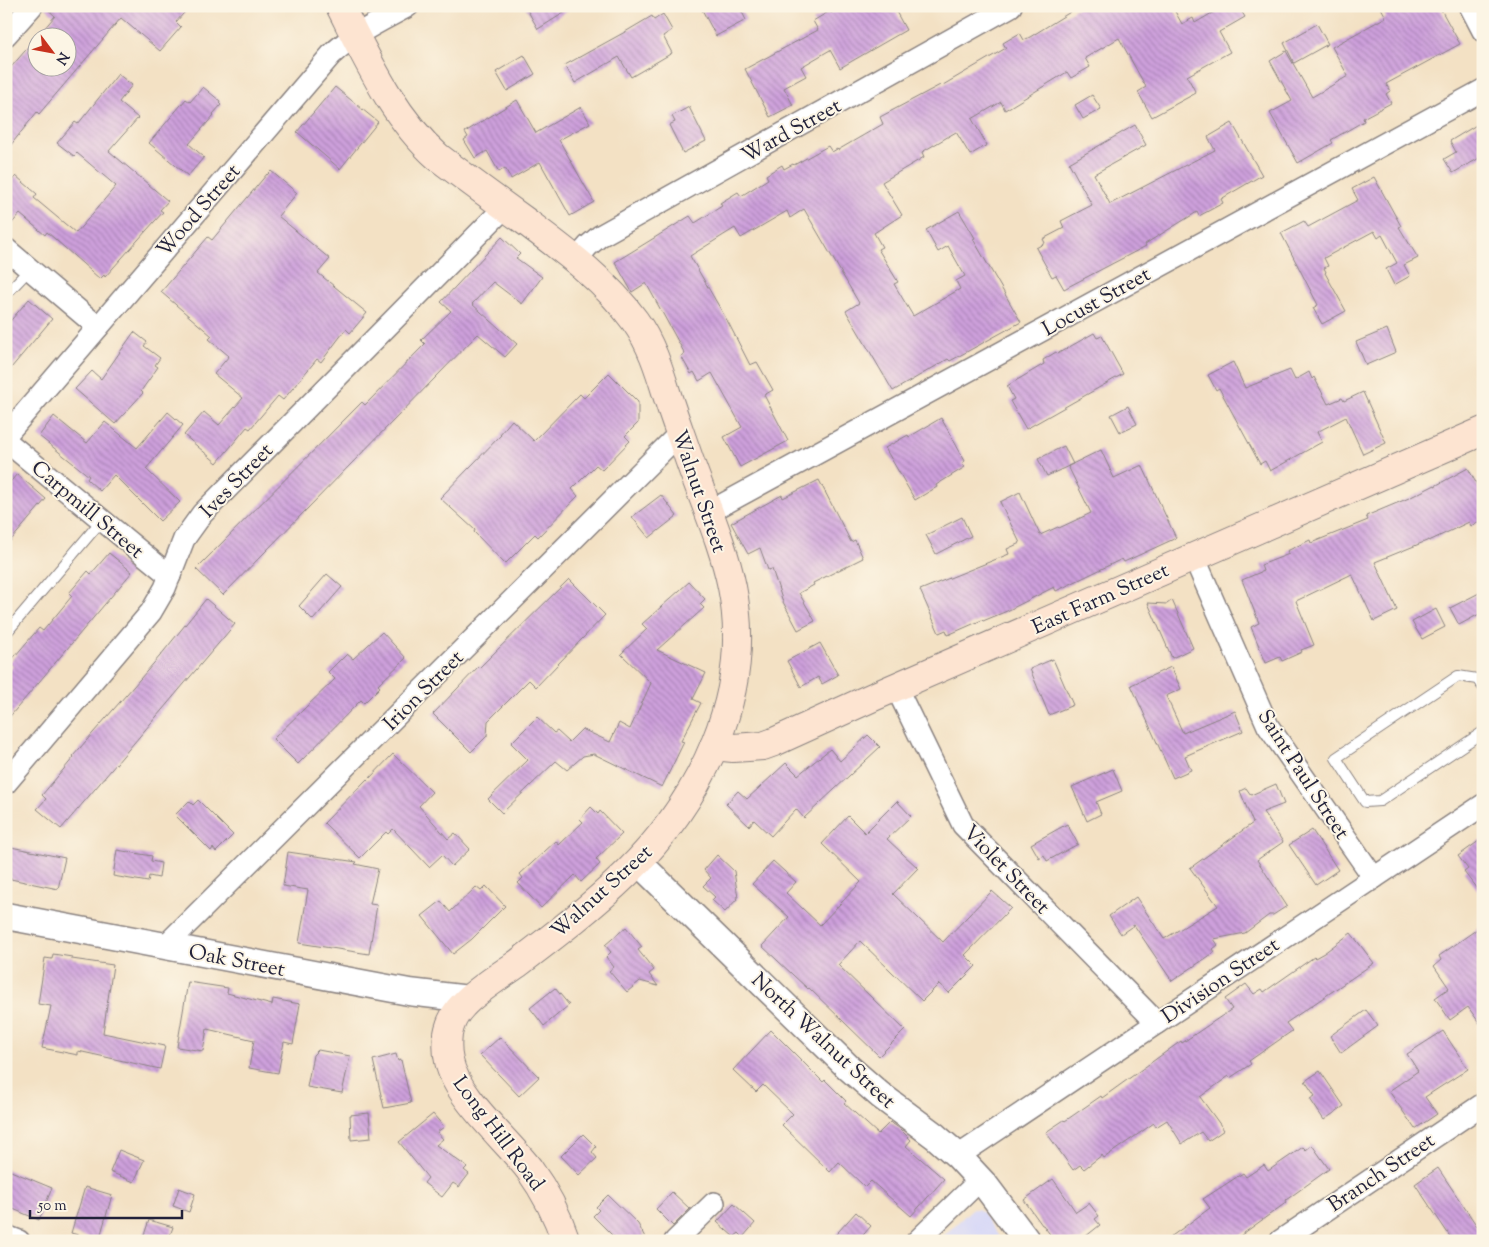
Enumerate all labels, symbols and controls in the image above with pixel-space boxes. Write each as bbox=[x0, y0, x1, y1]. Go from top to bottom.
north arrow bbox=[28, 28, 78, 78]
text: N bbox=[50, 48, 73, 68]
street label: Ward Street bbox=[737, 92, 847, 172]
street label: Wood Street bbox=[151, 158, 248, 264]
street label: Locust Street bbox=[1037, 261, 1157, 345]
street label: Walnut Street bbox=[663, 426, 733, 557]
street label: Ives Street bbox=[194, 437, 281, 526]
street label: Carpmill Street bbox=[24, 454, 150, 567]
street label: East Farm Street bbox=[1028, 556, 1174, 643]
street label: Irion Street bbox=[377, 644, 472, 739]
street label: Saint Paul Street bbox=[1249, 704, 1356, 846]
street label: Violet Street bbox=[955, 819, 1056, 922]
street label: Walnut Street bbox=[545, 839, 660, 946]
street label: Division Street bbox=[1156, 931, 1286, 1032]
street label: Oak Street bbox=[186, 938, 287, 986]
street label: North Walnut Street bbox=[744, 967, 901, 1116]
street label: Long Hill Road bbox=[444, 1070, 551, 1198]
street label: Branch Street bbox=[1323, 1127, 1442, 1221]
scale bar bbox=[30, 1187, 182, 1219]
text: 50 m bbox=[37, 1196, 67, 1217]

